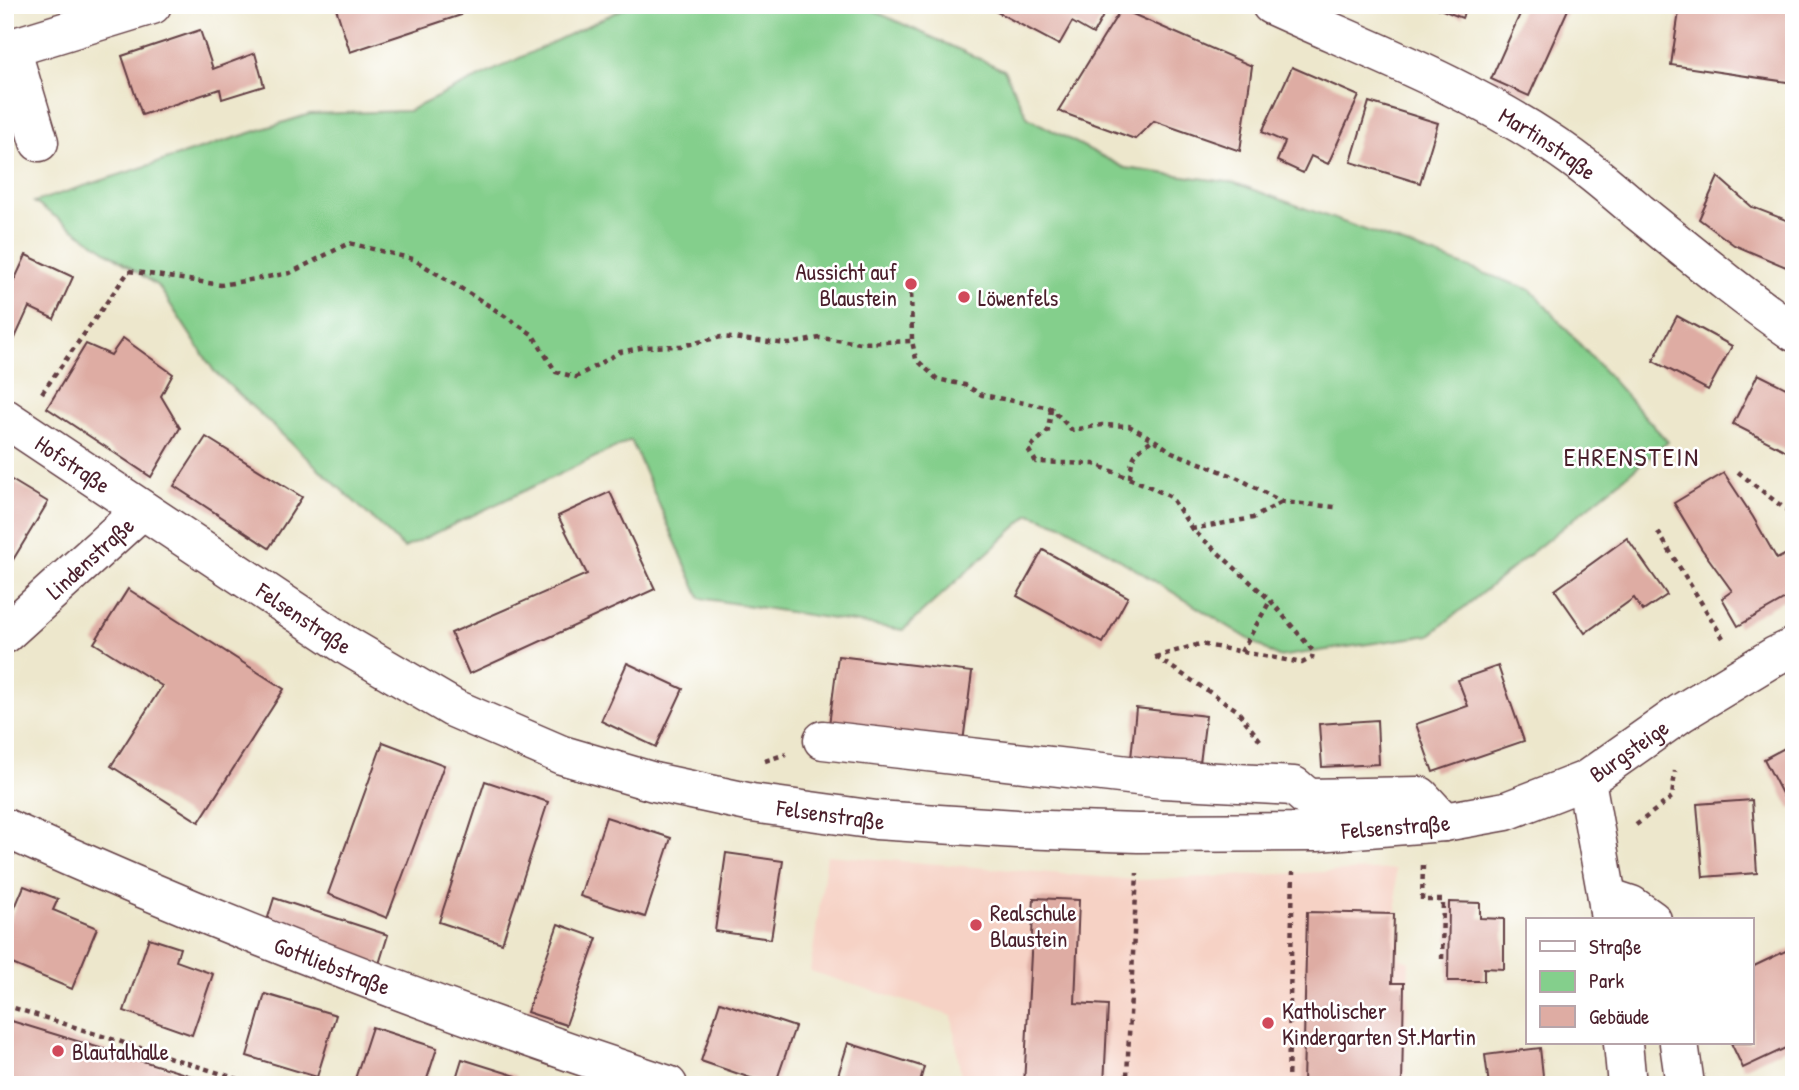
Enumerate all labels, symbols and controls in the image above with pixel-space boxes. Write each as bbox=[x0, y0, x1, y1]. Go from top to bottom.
street label: Martinstraße bbox=[1494, 99, 1603, 186]
place label: Aussicht auf Blaustein bbox=[795, 256, 898, 313]
marker: Aussicht auf Blaustein bbox=[903, 276, 919, 292]
place label: Löwenfels bbox=[978, 282, 1059, 313]
marker: Löwenfels bbox=[956, 289, 972, 305]
street label: Hofstraße bbox=[30, 427, 117, 500]
district label: EHRENSTEIN bbox=[1564, 439, 1700, 474]
street label: Lindenstraße bbox=[39, 510, 140, 605]
street label: Felsenstraße bbox=[250, 574, 358, 661]
street label: Burgsteige bbox=[1583, 711, 1674, 789]
street label: Felsenstraße bbox=[774, 791, 885, 836]
street label: Felsenstraße bbox=[1339, 806, 1452, 846]
place label: Realschule Blaustein bbox=[990, 897, 1077, 954]
marker: Realschule Blaustein bbox=[968, 917, 984, 933]
legend bbox=[1526, 918, 1754, 1044]
street label: Gottliebstraße bbox=[270, 929, 395, 1001]
text: Straße bbox=[1589, 932, 1642, 961]
text: Park bbox=[1589, 966, 1624, 995]
place label: Katholischer Kindergarten St.Martin bbox=[1282, 995, 1476, 1052]
text: Gebäude bbox=[1589, 1002, 1649, 1031]
marker: Katholischer Kindergarten St.Martin bbox=[1260, 1015, 1276, 1031]
place label: Blautalhalle bbox=[72, 1036, 169, 1067]
marker: Blautalhalle bbox=[50, 1043, 66, 1059]

